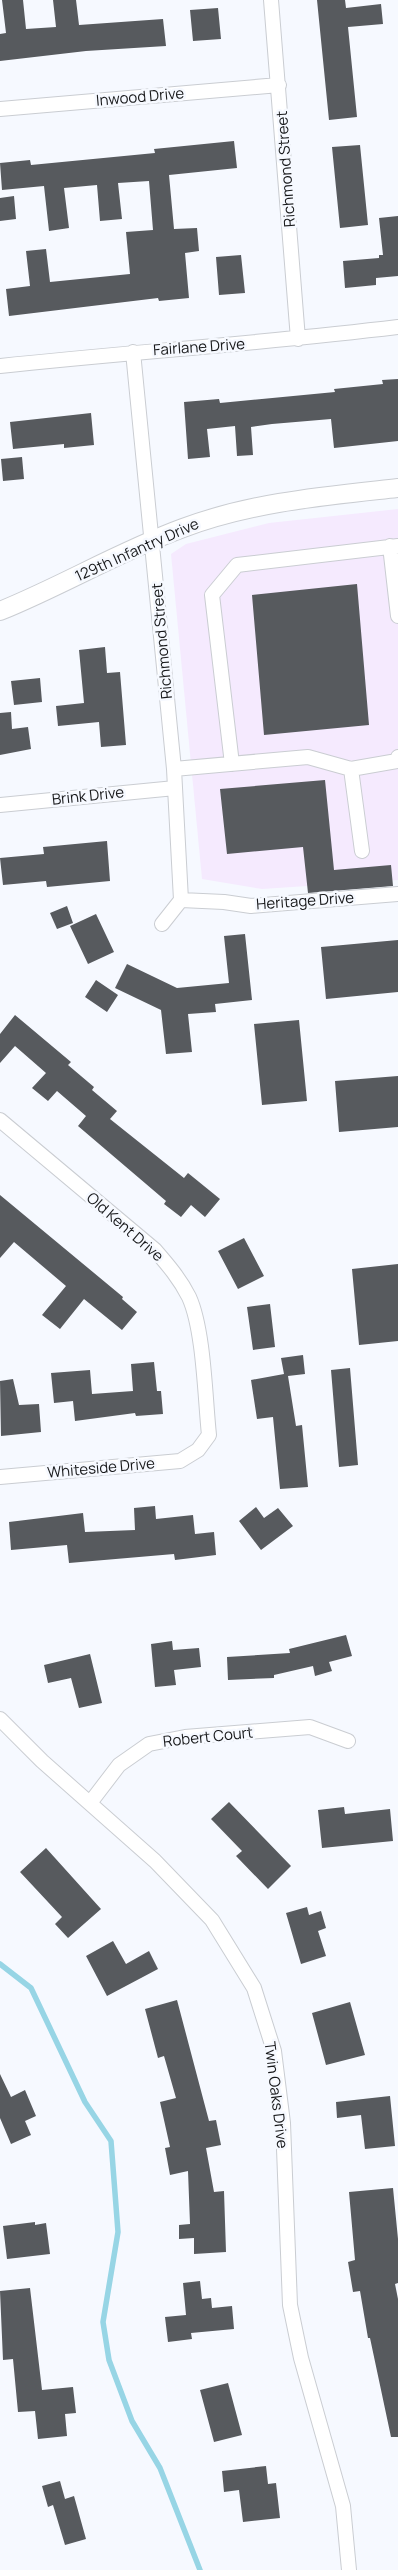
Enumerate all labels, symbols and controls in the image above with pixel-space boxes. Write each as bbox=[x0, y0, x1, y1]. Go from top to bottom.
street label: Inwood Drive bbox=[95, 82, 185, 111]
street label: Richmond Street bbox=[271, 110, 300, 228]
street label: Fairlane Drive bbox=[152, 333, 246, 360]
street label: 129th Infantry Drive bbox=[71, 513, 202, 586]
street label: Richmond Street bbox=[146, 582, 177, 700]
street label: Brink Drive bbox=[51, 781, 125, 810]
street label: Heritage Drive bbox=[255, 887, 355, 914]
street label: Old Kent Drive bbox=[82, 1187, 169, 1266]
street label: Whiteside Drive bbox=[46, 1452, 156, 1483]
street label: Robert Court bbox=[162, 1721, 254, 1752]
street label: Twin Oaks Drive bbox=[260, 2040, 293, 2150]

